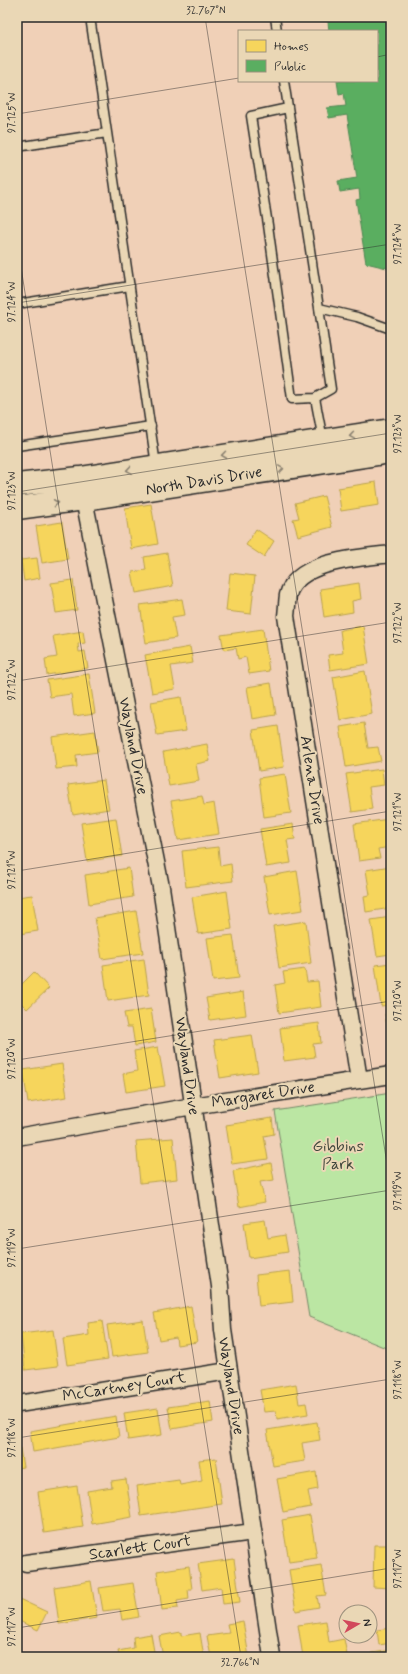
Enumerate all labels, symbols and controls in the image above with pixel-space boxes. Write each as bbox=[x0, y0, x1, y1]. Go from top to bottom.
text: 32.767°N bbox=[186, 4, 226, 18]
legend bbox=[238, 30, 378, 82]
text: Homes bbox=[274, 39, 309, 55]
text: Public bbox=[274, 59, 306, 75]
text: 97.125°W bbox=[5, 93, 19, 133]
text: 97.124°W bbox=[391, 224, 405, 264]
text: 97.124°W bbox=[5, 282, 19, 322]
text: 97.123°W bbox=[391, 415, 405, 453]
one-way arrow bbox=[349, 431, 356, 440]
one-way arrow bbox=[221, 450, 227, 459]
street label: North Davis Drive bbox=[144, 461, 264, 501]
one-way arrow bbox=[126, 465, 132, 474]
one-way arrow bbox=[278, 465, 284, 474]
text: 97.123°W bbox=[5, 472, 19, 510]
one-way arrow bbox=[53, 499, 59, 508]
text: 97.122°W bbox=[391, 603, 405, 643]
text: 97.122°W bbox=[5, 660, 19, 700]
street label: Wayland Drive bbox=[113, 696, 153, 796]
street label: Arlena Drive bbox=[295, 734, 329, 826]
text: 97.121°W bbox=[391, 793, 405, 831]
text: 97.121°W bbox=[5, 851, 19, 889]
text: 97.120°W bbox=[391, 981, 405, 1021]
street label: Wayland Drive bbox=[170, 1016, 204, 1116]
text: 97.120°W bbox=[5, 1039, 19, 1079]
street label: Margaret Drive bbox=[210, 1076, 316, 1115]
park label: Gibbins Park bbox=[312, 1136, 364, 1175]
text: 97.119°W bbox=[391, 1172, 405, 1210]
text: 97.119°W bbox=[5, 1229, 19, 1267]
street label: Wayland Drive bbox=[213, 1336, 249, 1436]
text: 97.118°W bbox=[391, 1361, 405, 1399]
street label: McCartney Court bbox=[61, 1367, 188, 1407]
text: 97.118°W bbox=[5, 1419, 19, 1457]
street label: Scarlett Court bbox=[88, 1530, 193, 1566]
text: 97.117°W bbox=[391, 1549, 405, 1589]
north arrow bbox=[338, 1604, 378, 1644]
text: 97.117°W bbox=[5, 1607, 19, 1647]
text: N bbox=[359, 1618, 374, 1627]
text: 32.766°N bbox=[221, 1656, 260, 1670]

